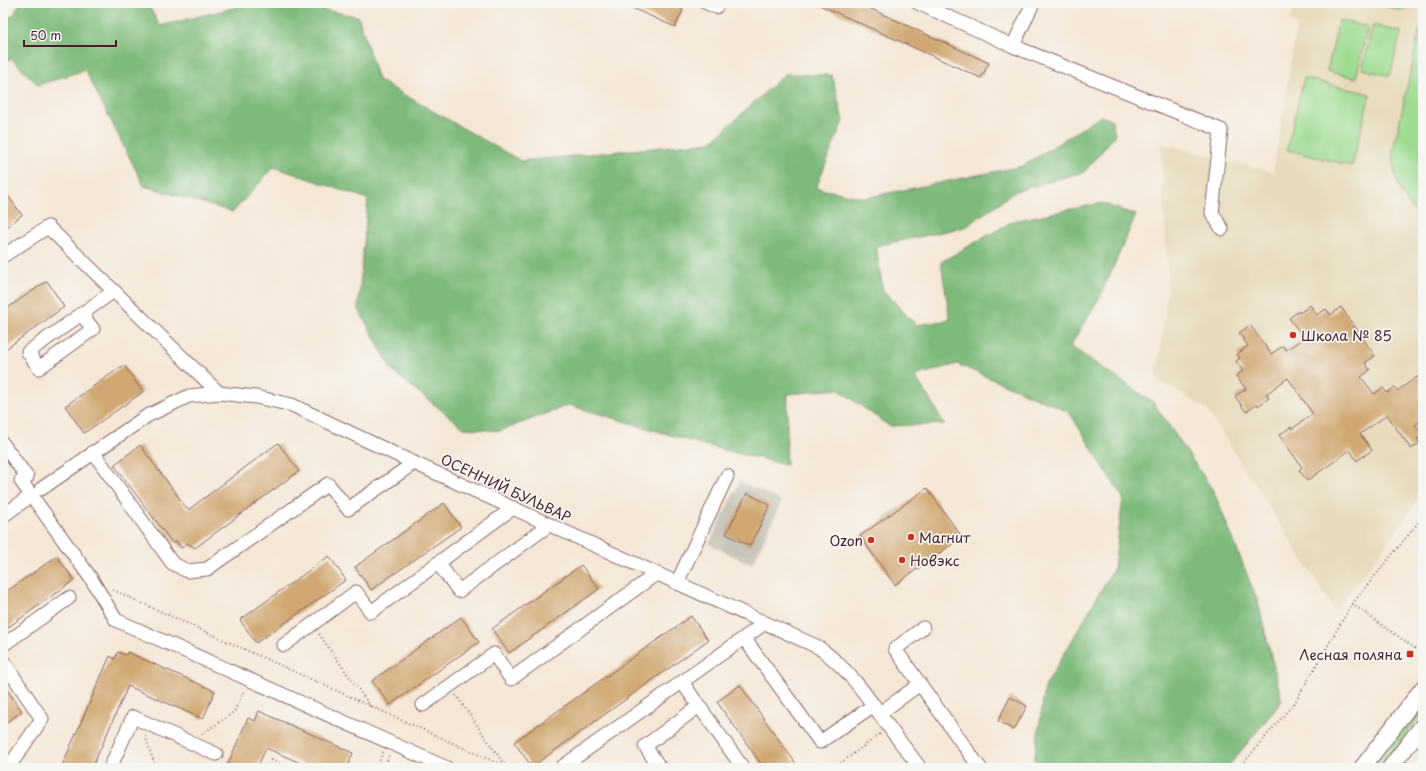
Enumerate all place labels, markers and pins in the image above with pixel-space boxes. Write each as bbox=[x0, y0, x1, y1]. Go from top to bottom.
place label: Школа № 85 bbox=[1301, 325, 1392, 346]
marker: Школа № 85 bbox=[1288, 330, 1298, 340]
place label: Магнит bbox=[919, 527, 971, 548]
place label: Ozon bbox=[830, 530, 863, 551]
marker: Магнит bbox=[906, 532, 916, 542]
marker: Ozon bbox=[866, 535, 876, 545]
place label: Новэкс bbox=[910, 550, 960, 571]
marker: Новэкс bbox=[897, 555, 907, 565]
place label: Лесная поляна bbox=[1299, 644, 1402, 665]
marker: Лесная поляна bbox=[1405, 649, 1415, 659]

